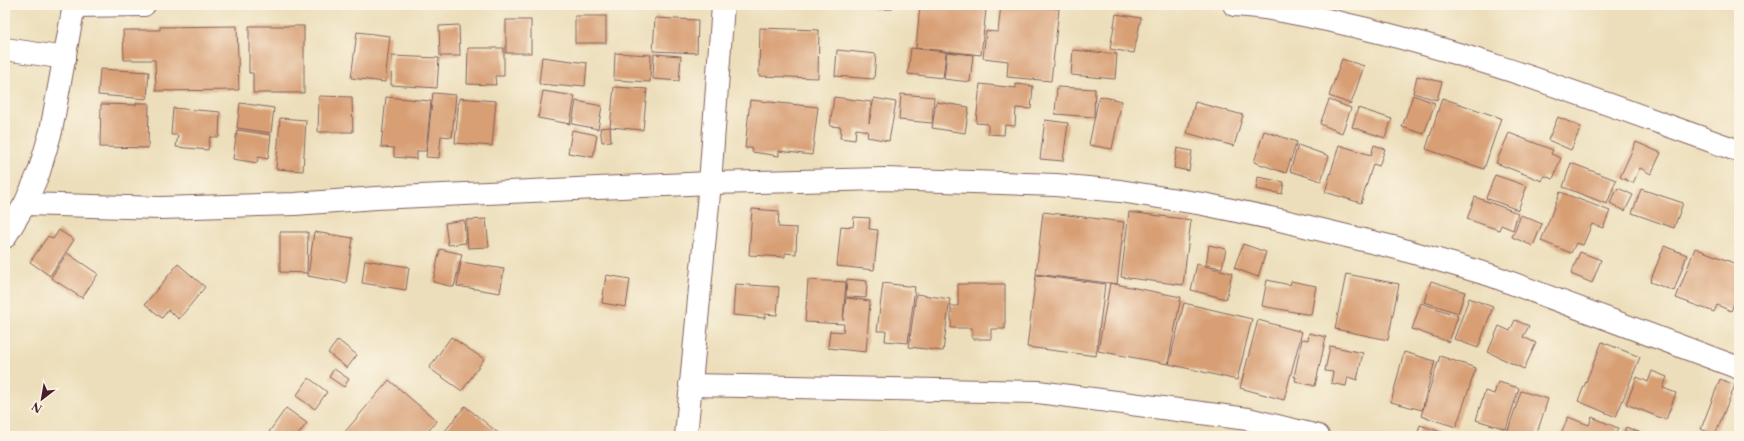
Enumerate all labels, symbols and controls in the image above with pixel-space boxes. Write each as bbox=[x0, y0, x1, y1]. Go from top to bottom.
north arrow bbox=[22, 379, 62, 419]
text: N bbox=[29, 399, 45, 416]

